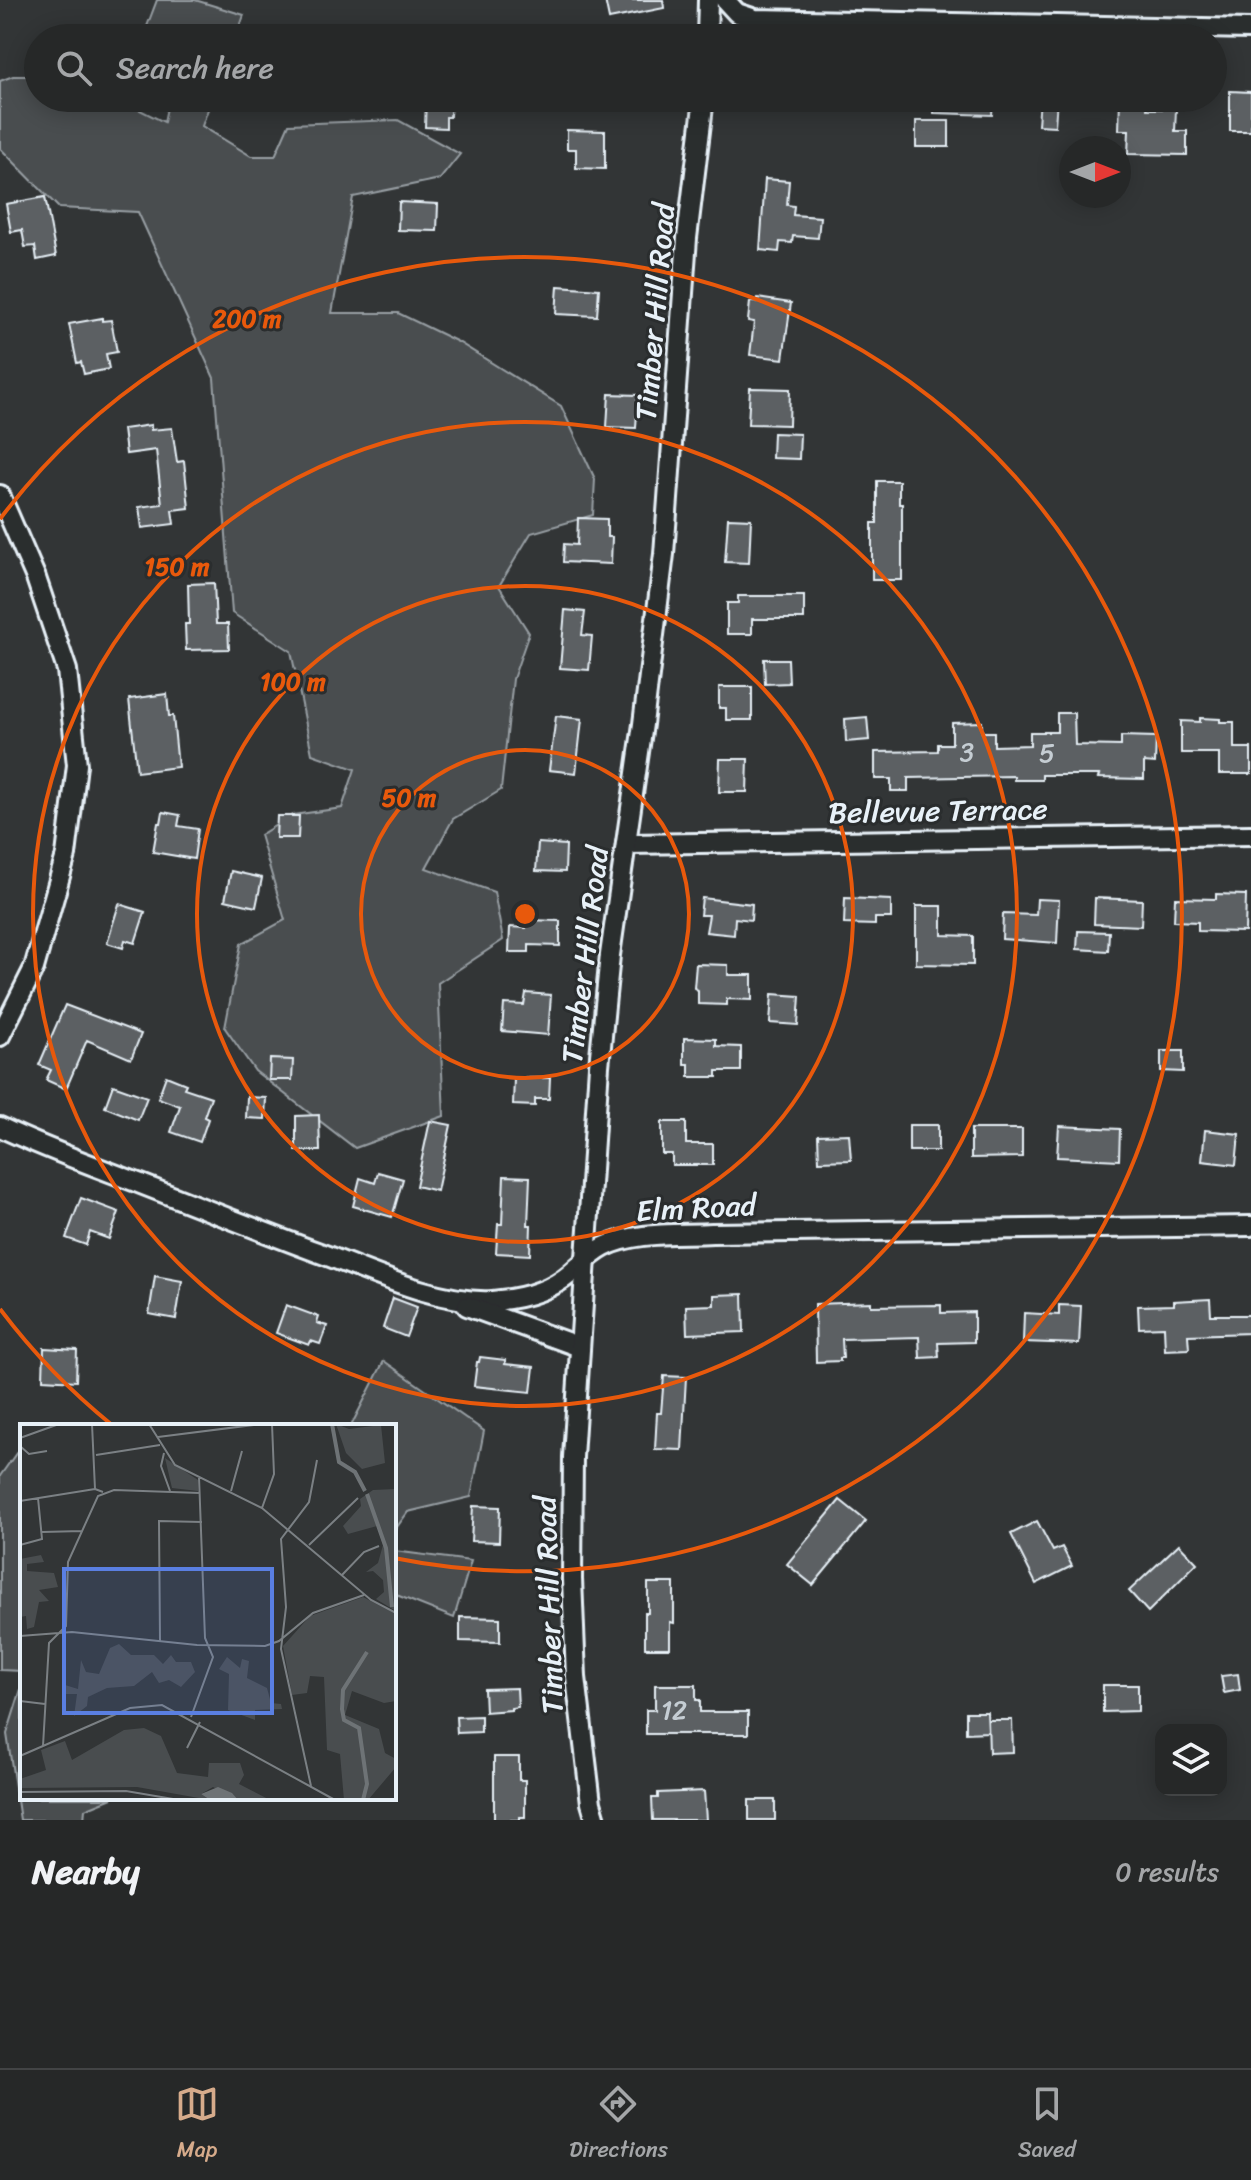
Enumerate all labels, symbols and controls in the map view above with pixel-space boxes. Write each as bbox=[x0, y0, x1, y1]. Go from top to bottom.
search box bbox=[24, 24, 1227, 112]
text: Search here bbox=[116, 41, 274, 95]
icon: search bbox=[52, 46, 96, 90]
north arrow bbox=[1059, 136, 1131, 208]
street label: Timber Hill Road bbox=[619, 199, 692, 423]
text: 200 m bbox=[212, 298, 282, 340]
text: 150 m bbox=[145, 546, 210, 588]
text: 100 m bbox=[260, 661, 326, 703]
house number: 3 bbox=[960, 729, 974, 775]
house number: 5 bbox=[1039, 730, 1055, 776]
text: 50 m bbox=[382, 777, 437, 819]
street label: Bellevue Terrace bbox=[828, 782, 1048, 840]
street label: Timber Hill Road bbox=[545, 841, 625, 1067]
centre of rings bbox=[511, 900, 539, 928]
street label: Elm Road bbox=[634, 1178, 760, 1238]
inset map bbox=[20, 1424, 396, 1800]
street label: Timber Hill Road bbox=[518, 1493, 580, 1715]
house number: 12 bbox=[661, 1687, 687, 1733]
map controls bbox=[1155, 1724, 1227, 1796]
button: layers bbox=[1155, 1724, 1227, 1796]
text: Nearby bbox=[32, 1842, 140, 1902]
text: 0 results bbox=[1115, 1849, 1219, 1895]
tab: Map bbox=[175, 2082, 219, 2169]
tab: Directions bbox=[569, 2082, 668, 2169]
tab: Saved bbox=[1018, 2082, 1076, 2169]

